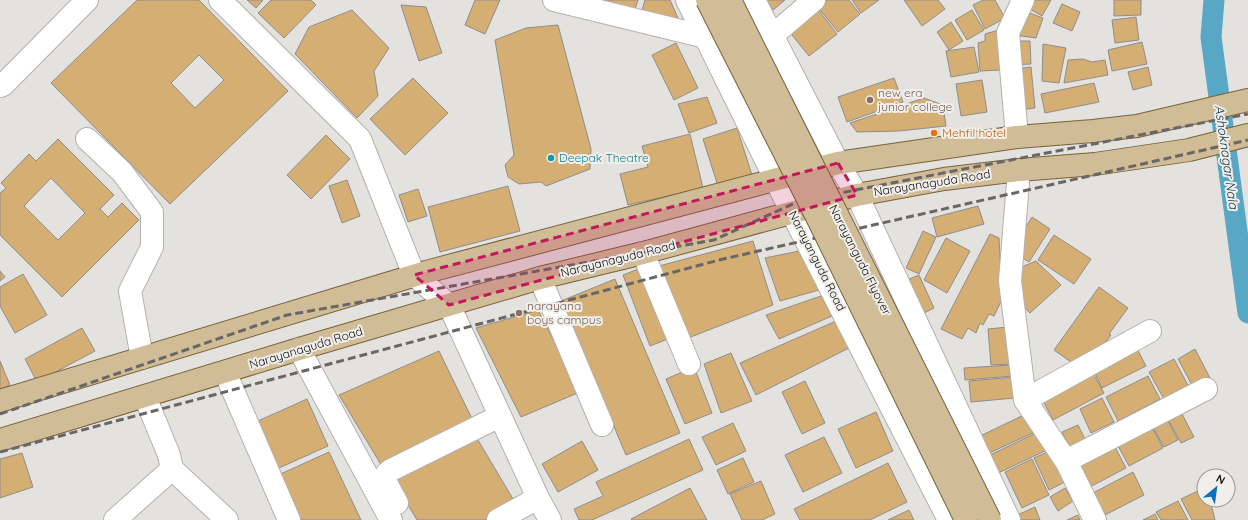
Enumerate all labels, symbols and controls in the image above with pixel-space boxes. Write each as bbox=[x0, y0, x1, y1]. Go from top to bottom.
place label: new era junior college bbox=[877, 85, 953, 114]
marker: new era junior college bbox=[865, 95, 875, 105]
water label: Ashoknagar Nala bbox=[1212, 104, 1242, 211]
place label: Mehfil hotel bbox=[942, 125, 1006, 140]
marker: Mehfil hotel bbox=[929, 128, 939, 138]
place label: Deepak Theatre bbox=[559, 150, 649, 165]
marker: Deepak Theatre bbox=[546, 153, 556, 163]
street label: Narayanaguda Road bbox=[873, 166, 991, 199]
street label: Narayanguda Flyover bbox=[826, 202, 895, 318]
street label: Narayanguda Road bbox=[786, 208, 849, 313]
street label: Narayanaguda Road bbox=[559, 237, 677, 280]
place label: narayana boys campus bbox=[527, 298, 602, 327]
marker: narayana boys campus bbox=[514, 308, 524, 318]
street label: Narayanaguda Road bbox=[247, 323, 364, 372]
north arrow bbox=[1196, 468, 1236, 508]
text: N bbox=[1214, 471, 1228, 487]

